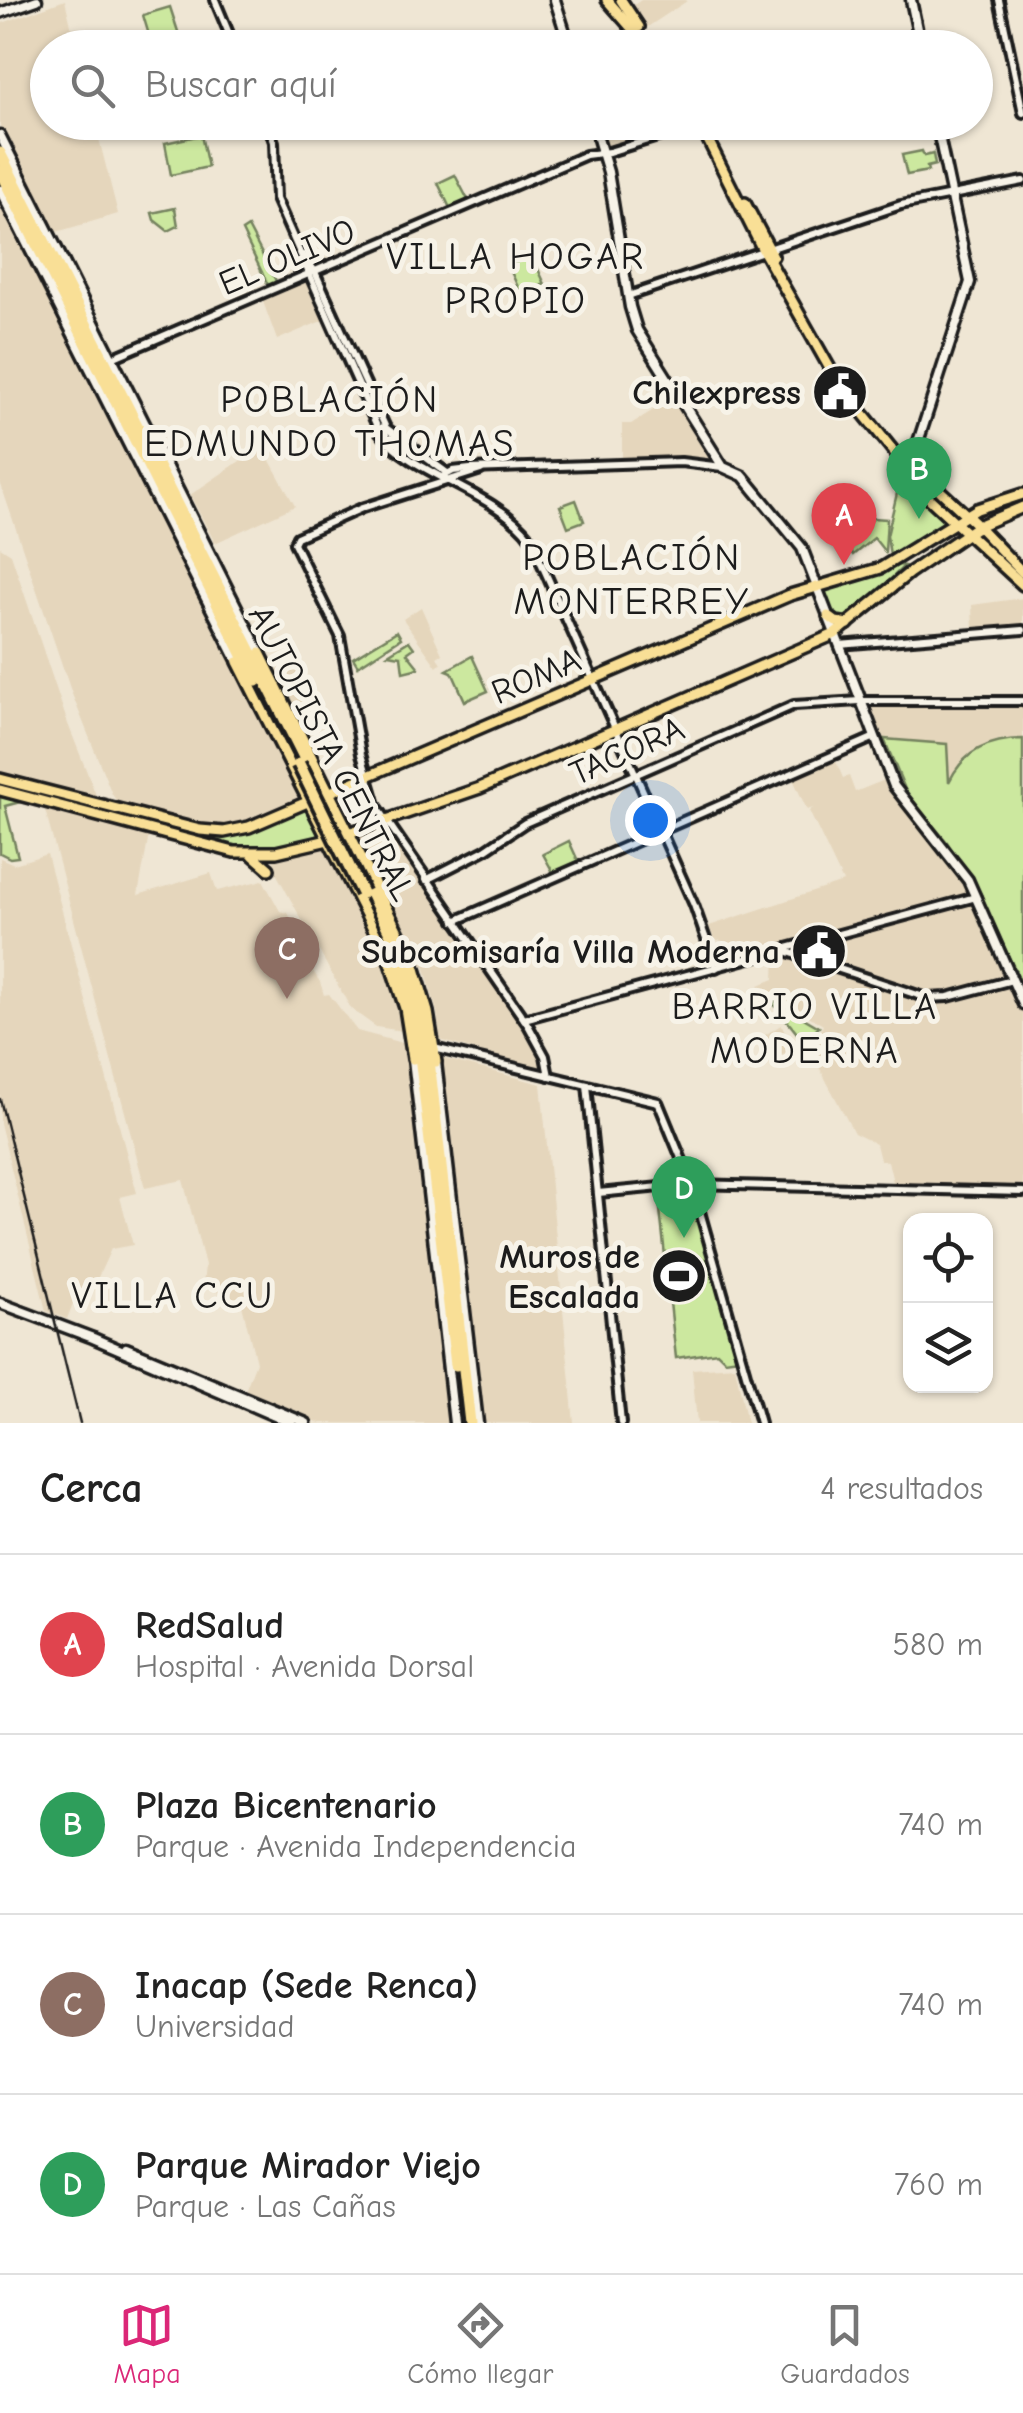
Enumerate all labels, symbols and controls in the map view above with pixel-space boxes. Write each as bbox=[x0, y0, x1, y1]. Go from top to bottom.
search box bbox=[30, 30, 993, 140]
icon: search bbox=[65, 58, 120, 113]
text: Buscar aquí bbox=[145, 63, 337, 107]
street label: EL OLIVO bbox=[213, 210, 361, 304]
district label: VILLA HOGAR PROPIO bbox=[386, 235, 646, 323]
public building icon: Chilexpress bbox=[810, 362, 870, 422]
place label: Chilexpress bbox=[632, 372, 801, 413]
district label: POBLACIÓN EDMUNDO THOMAS bbox=[144, 377, 516, 466]
pin: B bbox=[886, 436, 952, 519]
pin: A bbox=[812, 482, 876, 565]
district label: POBLACIÓN MONTERREY bbox=[513, 535, 751, 624]
street label: AUTOPISTA CENTRAL bbox=[240, 599, 424, 908]
street label: ROMA bbox=[485, 639, 587, 713]
street label: TACORA bbox=[564, 708, 690, 794]
your location bbox=[625, 795, 676, 846]
pin: C bbox=[254, 916, 320, 999]
public building icon: Subcomisaría Villa Moderna bbox=[789, 921, 849, 981]
place label: Subcomisaría Villa Moderna bbox=[361, 931, 780, 972]
district label: BARRIO VILLA MODERNA bbox=[671, 985, 939, 1073]
pin: D bbox=[652, 1156, 716, 1238]
map controls bbox=[903, 1213, 993, 1393]
button: locate bbox=[903, 1213, 993, 1303]
place label: Muros de Escalada bbox=[499, 1236, 640, 1317]
sports icon: Muros de Escalada bbox=[649, 1246, 709, 1306]
district label: VILLA CCU bbox=[71, 1274, 275, 1318]
button: layers bbox=[903, 1303, 993, 1393]
text: Cerca bbox=[40, 1464, 143, 1513]
text: 4 resultados bbox=[820, 1470, 983, 1507]
text: RedSalud bbox=[135, 1604, 284, 1648]
text: A bbox=[64, 1626, 81, 1663]
text: 580 m bbox=[893, 1626, 983, 1663]
text: Hospital · Avenida Dorsal bbox=[135, 1648, 474, 1685]
text: Plaza Bicentenario bbox=[135, 1784, 437, 1828]
text: B bbox=[63, 1806, 82, 1843]
text: 740 m bbox=[898, 1806, 983, 1843]
text: Parque · Avenida Independencia bbox=[135, 1828, 576, 1865]
text: Inacap (Sede Renca) bbox=[135, 1964, 478, 2008]
text: C bbox=[63, 1986, 82, 2023]
text: 740 m bbox=[898, 1986, 983, 2023]
text: Universidad bbox=[135, 2008, 295, 2045]
text: Parque Mirador Viejo bbox=[135, 2144, 481, 2188]
text: D bbox=[63, 2166, 82, 2203]
text: 760 m bbox=[894, 2166, 983, 2203]
text: Parque · Las Cañas bbox=[135, 2188, 396, 2225]
tab: Mapa bbox=[113, 2298, 181, 2390]
tab: Cómo llegar bbox=[407, 2298, 553, 2390]
tab: Guardados bbox=[780, 2298, 910, 2390]

